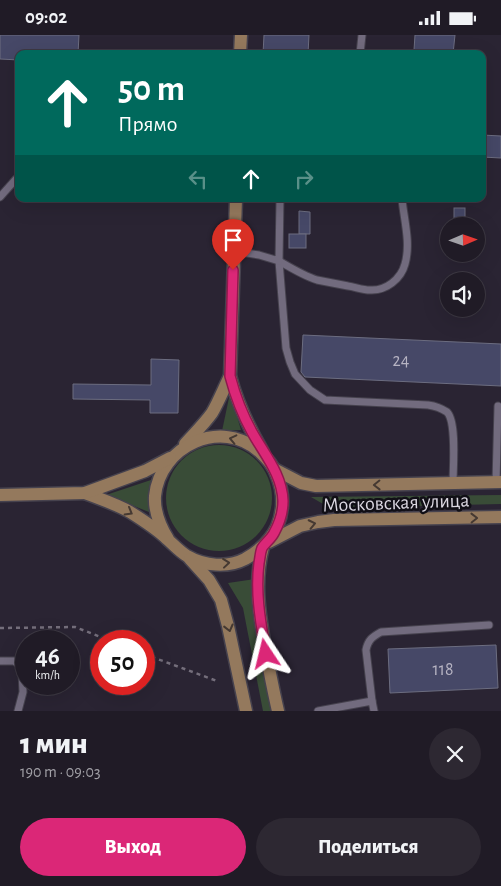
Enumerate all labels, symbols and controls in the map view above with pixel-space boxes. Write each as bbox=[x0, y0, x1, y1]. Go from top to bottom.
text: 09:02 bbox=[25, 8, 67, 27]
icon: ahead bbox=[35, 70, 100, 135]
text: 50 m bbox=[118, 72, 185, 107]
text: Прямо bbox=[118, 113, 177, 135]
icon: left bbox=[184, 165, 212, 193]
icon: ahead bbox=[237, 165, 265, 193]
icon: right bbox=[290, 165, 318, 193]
north arrow bbox=[440, 217, 485, 263]
map controls bbox=[440, 217, 485, 317]
pin bbox=[212, 219, 254, 270]
icon: arrive bbox=[219, 226, 247, 254]
button: sound bbox=[440, 272, 485, 317]
house number: 24 bbox=[393, 352, 410, 370]
one-way arrow bbox=[228, 434, 237, 445]
one-way arrow bbox=[373, 480, 380, 490]
street label: Московская улица bbox=[322, 490, 470, 516]
one-way arrow bbox=[123, 505, 132, 515]
one-way arrow bbox=[470, 512, 478, 523]
one-way arrow bbox=[307, 519, 316, 530]
one-way arrow bbox=[222, 558, 230, 569]
one-way arrow bbox=[223, 624, 234, 633]
position arrow bbox=[239, 627, 291, 679]
speed limit sign: 50 bbox=[90, 630, 155, 695]
text: 46 bbox=[35, 644, 60, 669]
house number: 118 bbox=[433, 661, 453, 679]
text: km/h bbox=[35, 669, 60, 681]
button: close bbox=[429, 728, 481, 780]
text: 1 мин bbox=[20, 729, 88, 759]
text: 190 m · 09:03 bbox=[20, 764, 101, 780]
button: Выход bbox=[20, 818, 246, 876]
button: Поделиться bbox=[256, 818, 481, 876]

